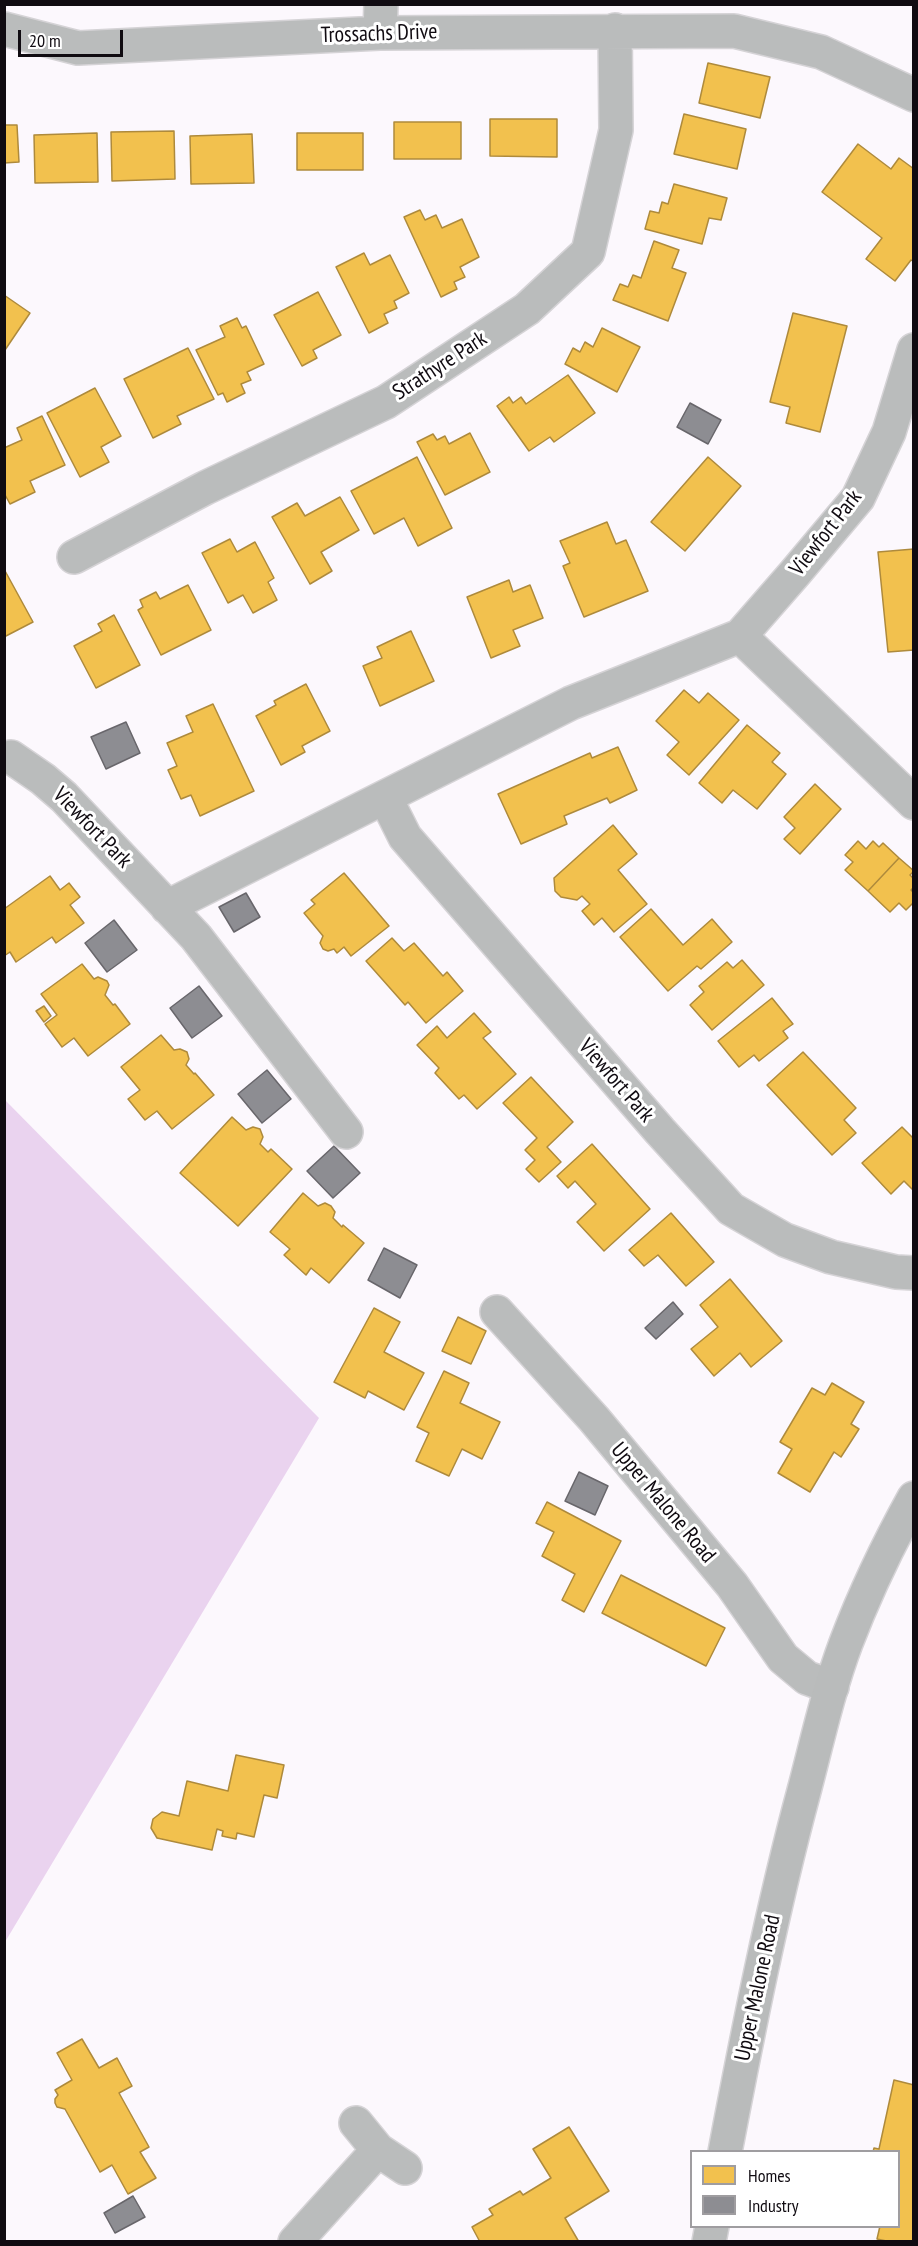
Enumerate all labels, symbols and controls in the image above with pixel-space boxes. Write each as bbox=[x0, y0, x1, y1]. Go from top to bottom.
scale bar bbox=[21, 18, 126, 56]
street label: Trossachs Drive bbox=[320, 19, 438, 49]
text: 20 m bbox=[29, 29, 61, 52]
street label: Strathyre Park bbox=[388, 326, 492, 406]
street label: Viewfort Park bbox=[784, 485, 868, 581]
street label: Viewfort Park bbox=[47, 782, 137, 874]
street label: Viewfort Park bbox=[573, 1034, 659, 1128]
street label: Upper Malone Road bbox=[605, 1438, 721, 1568]
street label: Upper Malone Road bbox=[730, 1912, 786, 2064]
legend bbox=[690, 2150, 900, 2228]
text: Homes bbox=[748, 2164, 791, 2187]
text: Industry bbox=[748, 2194, 798, 2217]

